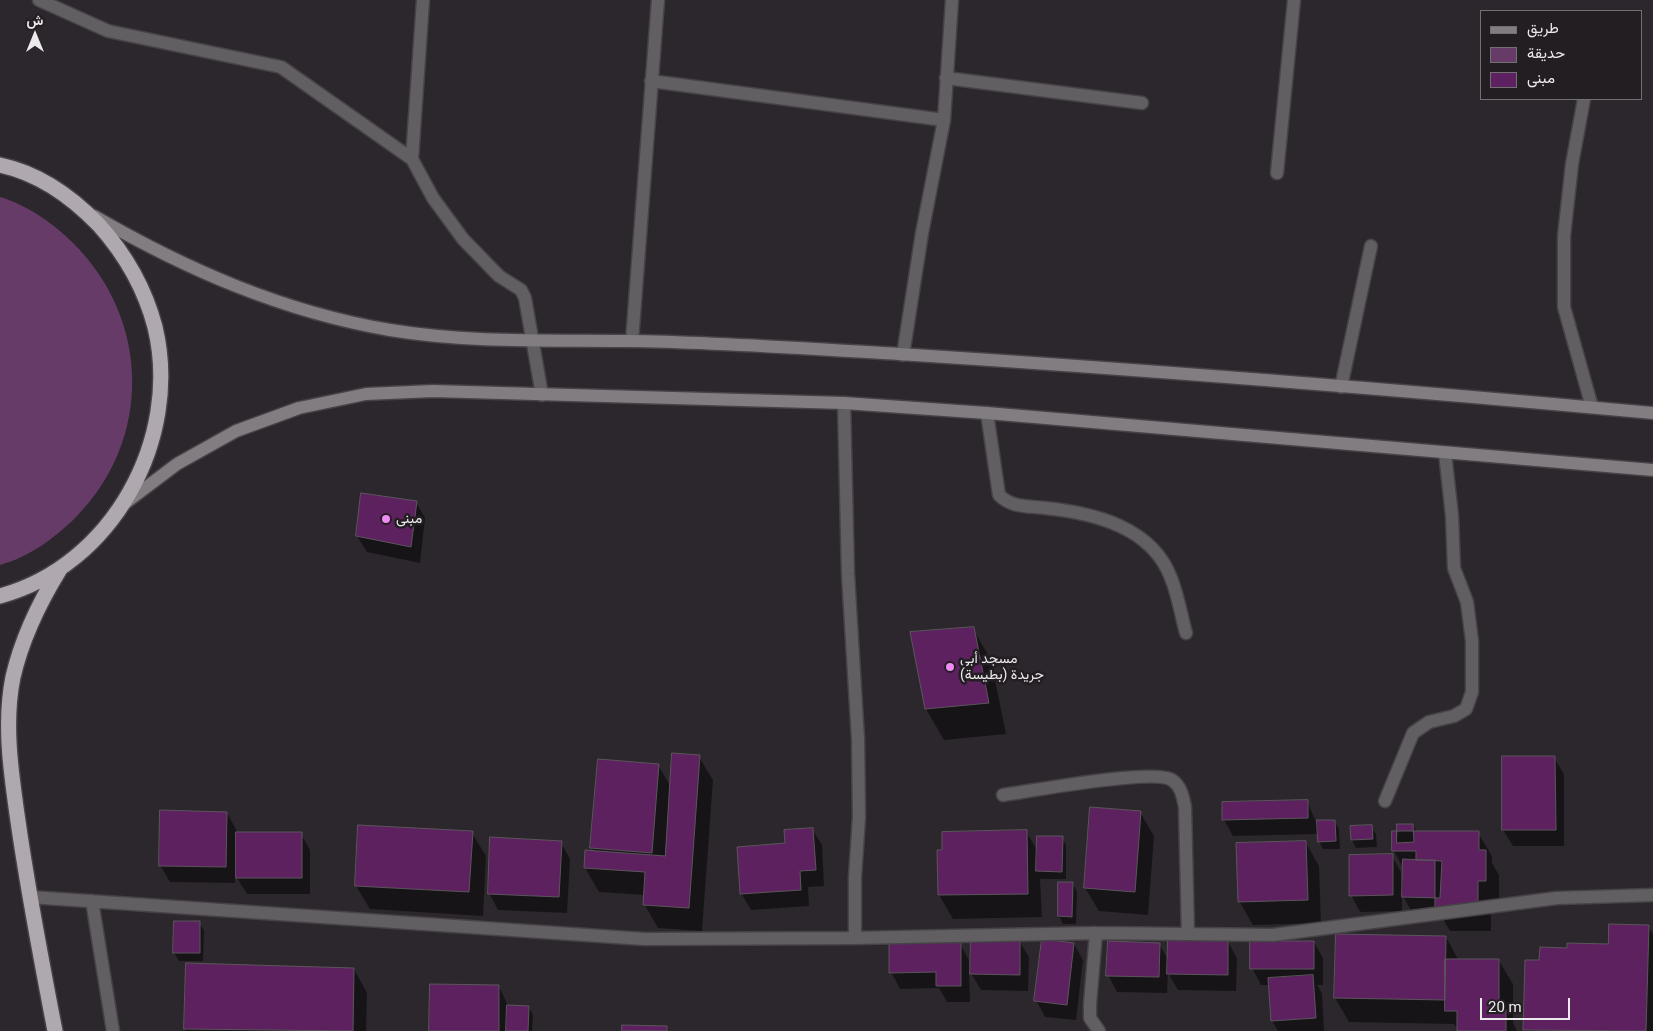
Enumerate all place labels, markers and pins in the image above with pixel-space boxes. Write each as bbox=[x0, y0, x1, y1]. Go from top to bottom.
place label: مبنى bbox=[396, 511, 422, 527]
marker: مبنى bbox=[380, 513, 392, 525]
place label: مسجد أبي جريدة (بطيسة) bbox=[960, 651, 1044, 684]
marker: مسجد أبي جريدة (بطيسة) bbox=[944, 661, 956, 673]

